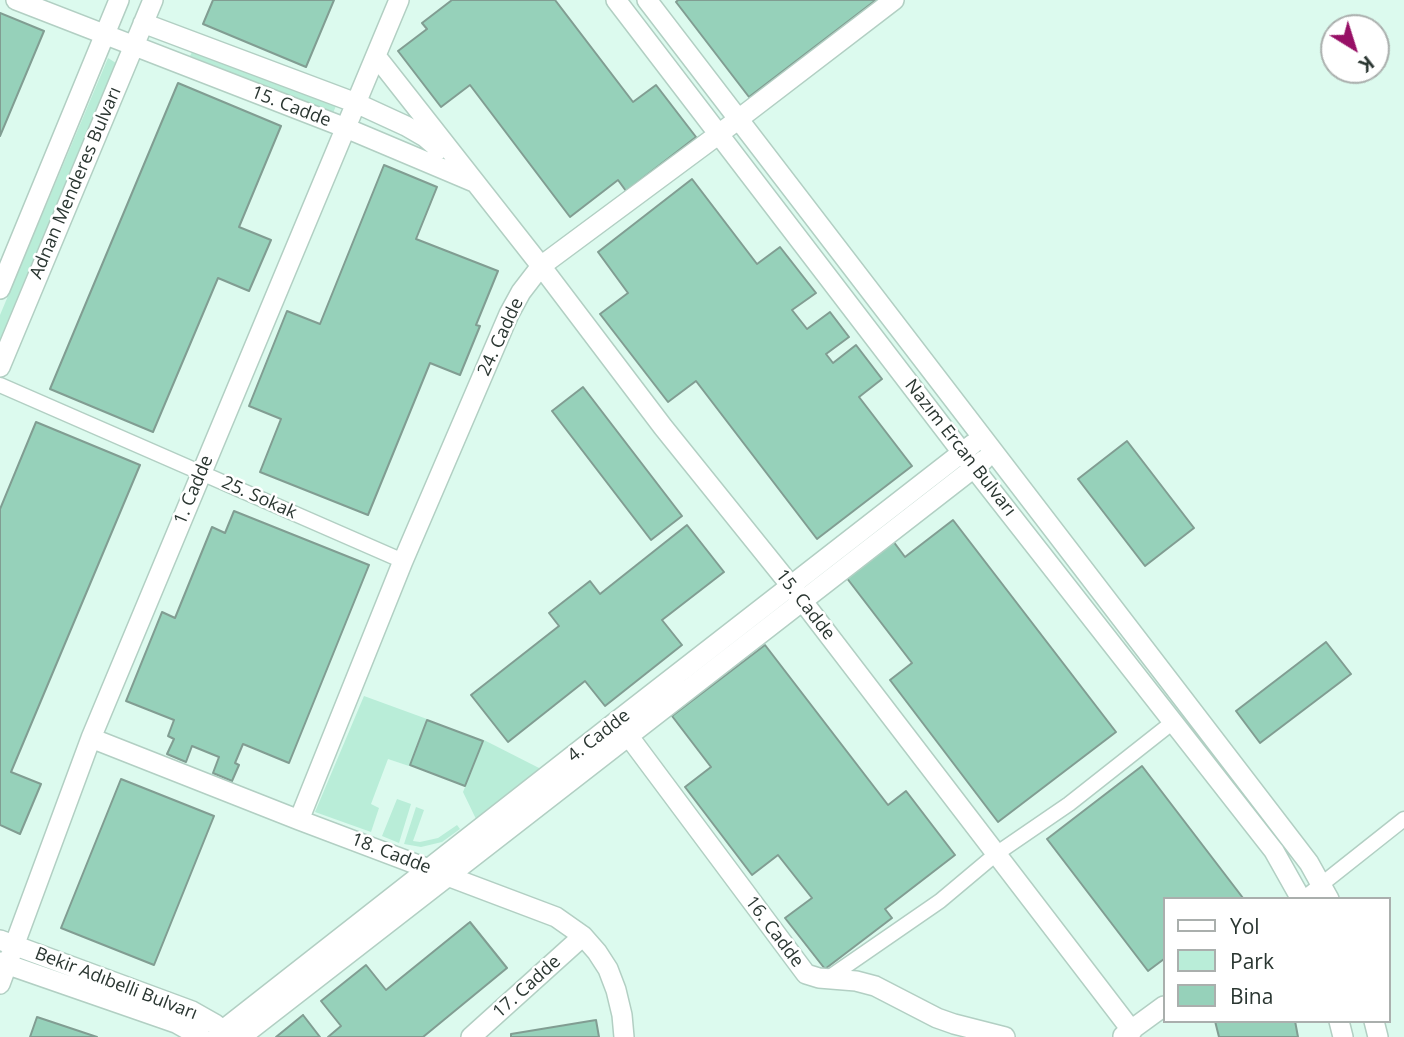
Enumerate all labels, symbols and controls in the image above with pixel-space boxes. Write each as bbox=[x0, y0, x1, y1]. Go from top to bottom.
north arrow bbox=[1320, 14, 1390, 84]
text: K bbox=[1354, 50, 1380, 78]
street label: 15. Cadde bbox=[248, 82, 334, 132]
street label: Adnan Menderes Bulvarı bbox=[26, 84, 126, 282]
street label: 24. Cadde bbox=[474, 295, 528, 379]
street label: Nazım Ercan Bulvarı bbox=[900, 375, 1020, 521]
street label: 1. Cadde bbox=[170, 452, 218, 528]
street label: 25. Sokak bbox=[218, 472, 300, 524]
street label: 15. Cadde bbox=[771, 565, 839, 645]
street label: 4. Cadde bbox=[564, 705, 634, 767]
street label: 18. Cadde bbox=[348, 829, 434, 879]
street label: 16. Cadde bbox=[740, 892, 808, 972]
legend bbox=[1162, 897, 1390, 1023]
text: Yol bbox=[1230, 912, 1260, 940]
street label: Bekir Adıbelli Bulvarı bbox=[32, 943, 200, 1025]
text: Park bbox=[1230, 947, 1274, 975]
street label: 17. Cadde bbox=[489, 951, 565, 1023]
text: Bina bbox=[1230, 982, 1273, 1010]

